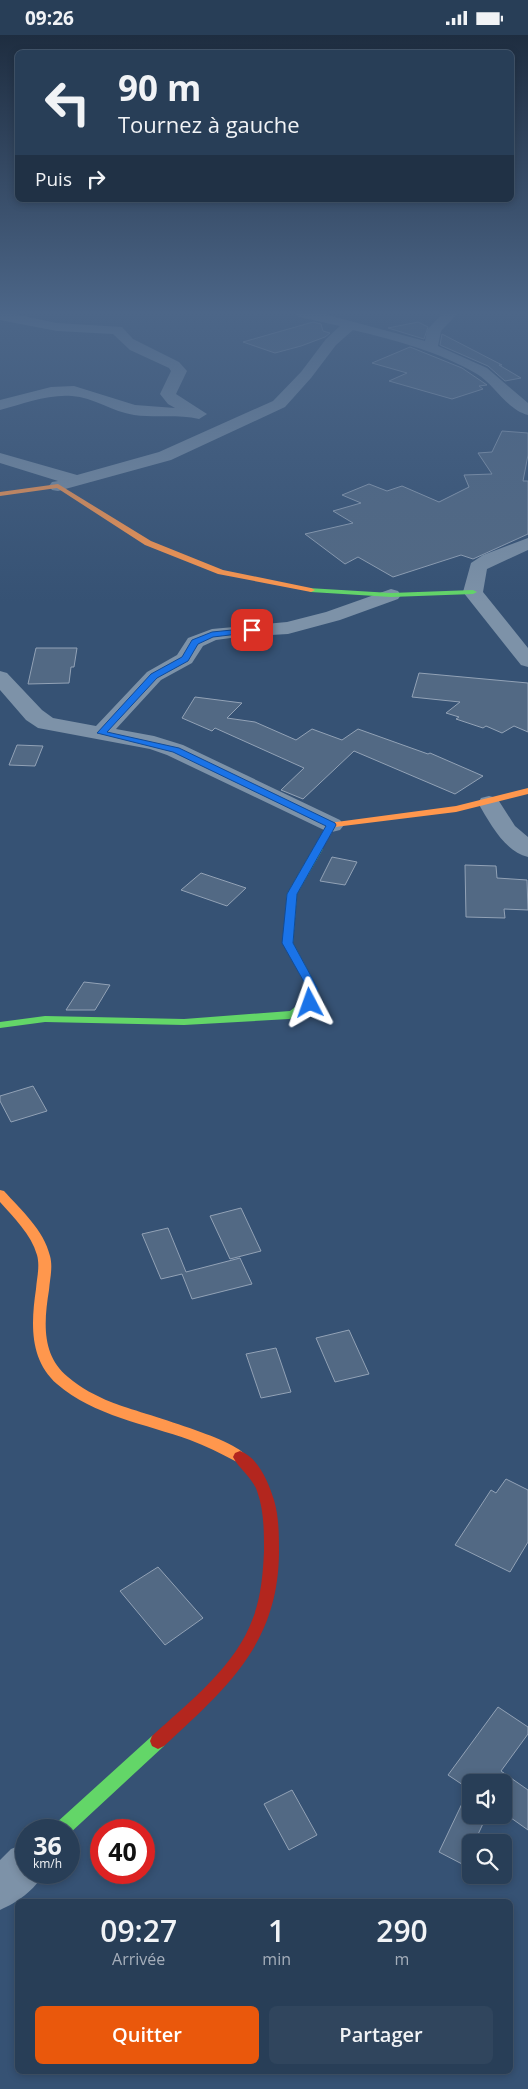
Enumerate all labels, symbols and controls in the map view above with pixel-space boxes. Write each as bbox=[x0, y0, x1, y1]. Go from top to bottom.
text: 09:26 bbox=[25, 5, 74, 31]
text: 90 m bbox=[118, 64, 201, 111]
icon: left bbox=[35, 70, 100, 135]
text: Tournez à gauche bbox=[118, 109, 300, 139]
icon: right bbox=[82, 165, 110, 193]
text: Puis bbox=[35, 166, 72, 192]
pin bbox=[231, 609, 273, 651]
icon: arrive bbox=[238, 616, 266, 644]
position arrow bbox=[283, 976, 335, 1028]
map controls bbox=[462, 1774, 512, 1884]
button: sound bbox=[462, 1774, 512, 1824]
speed limit sign: 40 bbox=[90, 1819, 155, 1884]
text: 36 bbox=[33, 1828, 62, 1862]
button: search bbox=[462, 1834, 512, 1884]
text: km/h bbox=[33, 1855, 62, 1872]
text: 09:27 bbox=[100, 1910, 177, 1951]
text: 1 bbox=[268, 1910, 285, 1951]
text: 290 bbox=[376, 1910, 428, 1951]
text: Arrivée bbox=[112, 1948, 165, 1970]
text: min bbox=[262, 1948, 291, 1970]
text: m bbox=[395, 1948, 409, 1970]
button: Quitter bbox=[35, 2006, 259, 2064]
button: Partager bbox=[269, 2006, 493, 2064]

